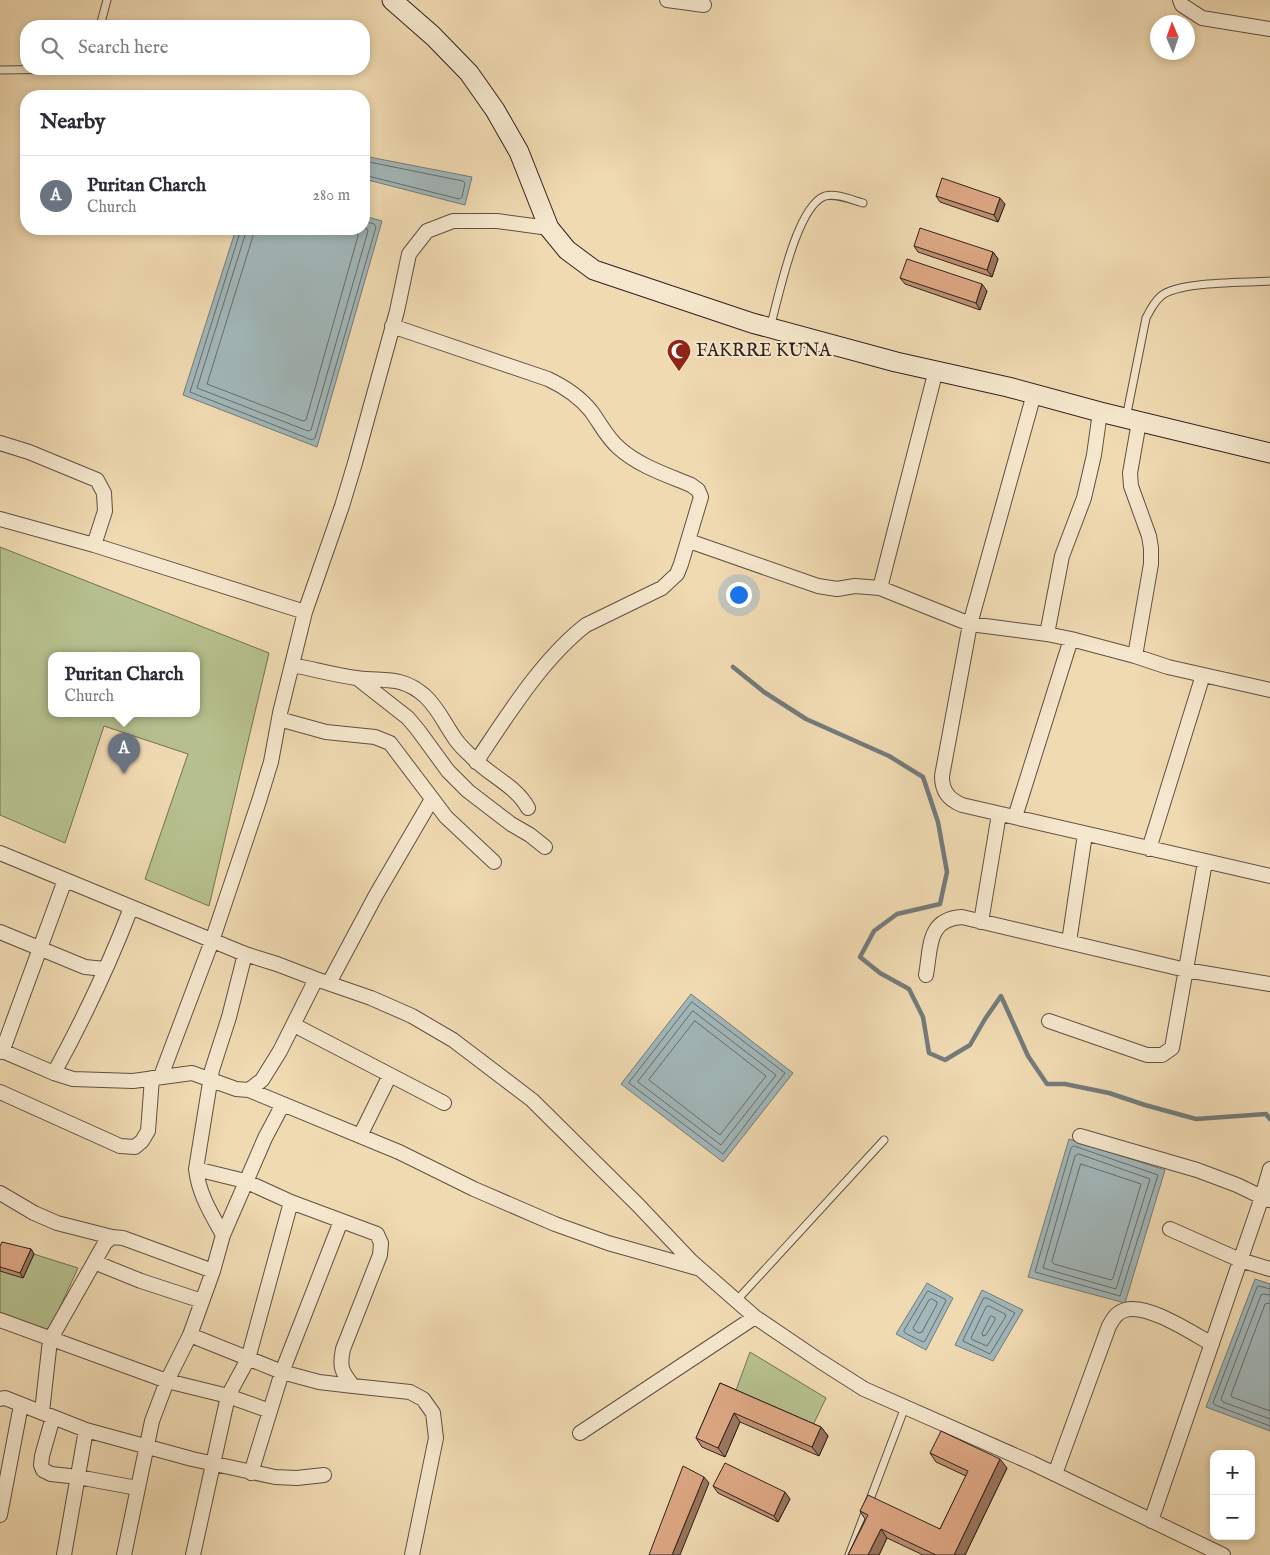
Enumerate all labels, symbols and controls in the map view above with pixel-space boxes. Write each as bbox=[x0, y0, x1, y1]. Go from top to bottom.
north arrow bbox=[1150, 15, 1195, 60]
search box bbox=[20, 20, 370, 75]
icon: search bbox=[38, 34, 66, 62]
text: Search here bbox=[78, 36, 169, 60]
text: Nearby bbox=[40, 109, 105, 136]
text: Puritan Charch bbox=[87, 174, 206, 198]
text: A bbox=[51, 186, 61, 206]
text: 280 m bbox=[313, 186, 350, 206]
text: Church bbox=[87, 198, 136, 218]
mosque icon: FAKRRE KUNA bbox=[666, 338, 692, 372]
place label: FAKRRE KUNA bbox=[696, 340, 832, 363]
your location bbox=[726, 582, 752, 608]
popup bbox=[48, 652, 200, 717]
text: Puritan Charch bbox=[65, 663, 184, 687]
text: Church bbox=[65, 687, 114, 707]
pin: A bbox=[108, 733, 140, 774]
map controls bbox=[1210, 1450, 1255, 1540]
button: + bbox=[1210, 1450, 1255, 1495]
button: − bbox=[1210, 1495, 1255, 1540]

